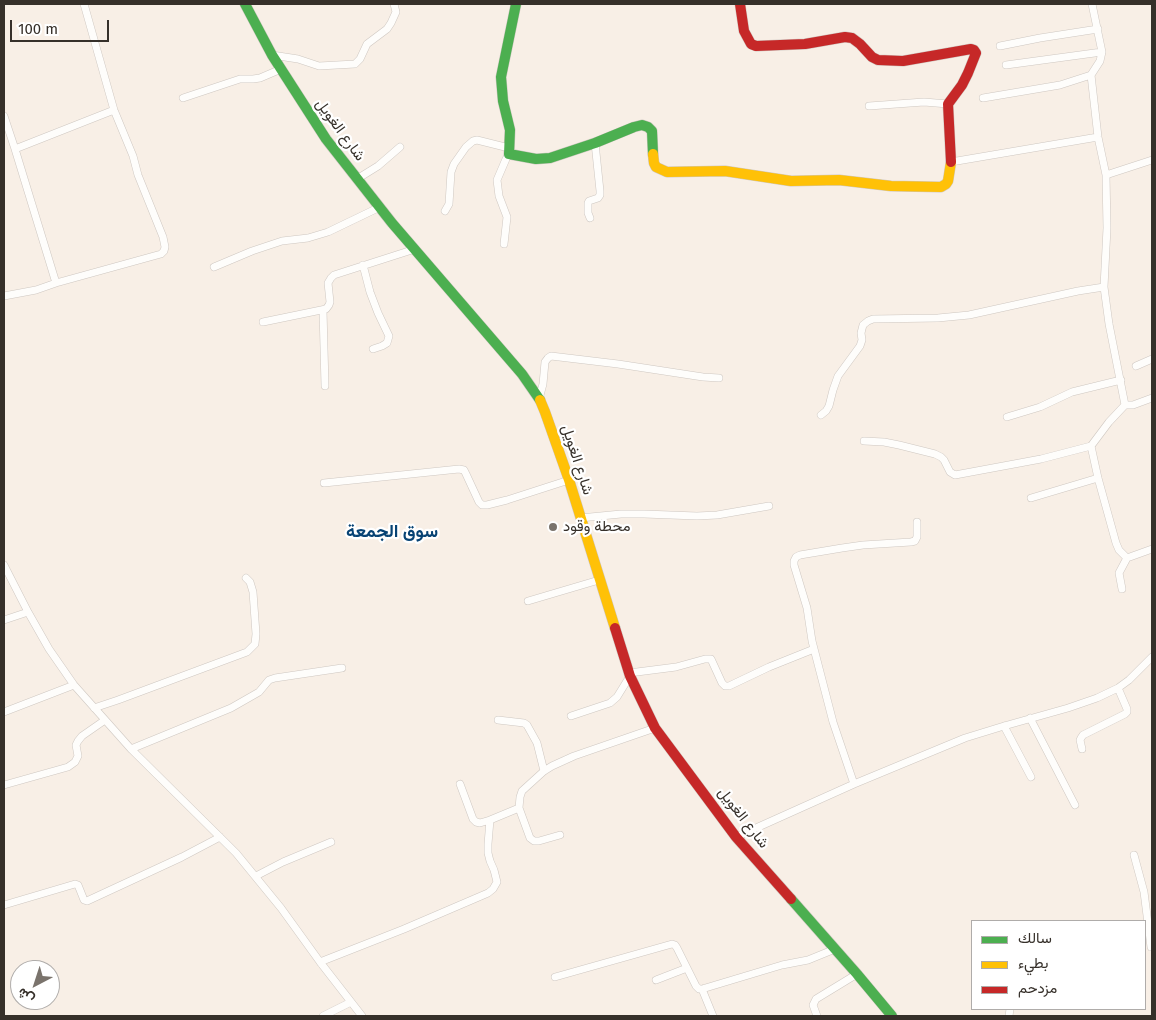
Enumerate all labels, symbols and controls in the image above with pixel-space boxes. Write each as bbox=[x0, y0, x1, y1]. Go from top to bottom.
scale bar bbox=[12, 10, 111, 42]
text: 100 m bbox=[18, 20, 58, 38]
street label: شارع الغويل bbox=[311, 95, 369, 165]
street label: شارع الغويل bbox=[557, 423, 597, 497]
place label: محطة وقود bbox=[563, 518, 630, 536]
district label: سوق الجمعة bbox=[346, 521, 438, 543]
marker: محطة وقود bbox=[547, 521, 559, 533]
street label: شارع الغويل bbox=[714, 784, 772, 852]
legend bbox=[971, 920, 1146, 1010]
text: سالك bbox=[1018, 929, 1052, 947]
text: بطيء bbox=[1018, 954, 1048, 972]
north arrow bbox=[10, 960, 60, 1010]
text: مزدحم bbox=[1018, 979, 1057, 997]
text: ش bbox=[14, 984, 38, 1008]

